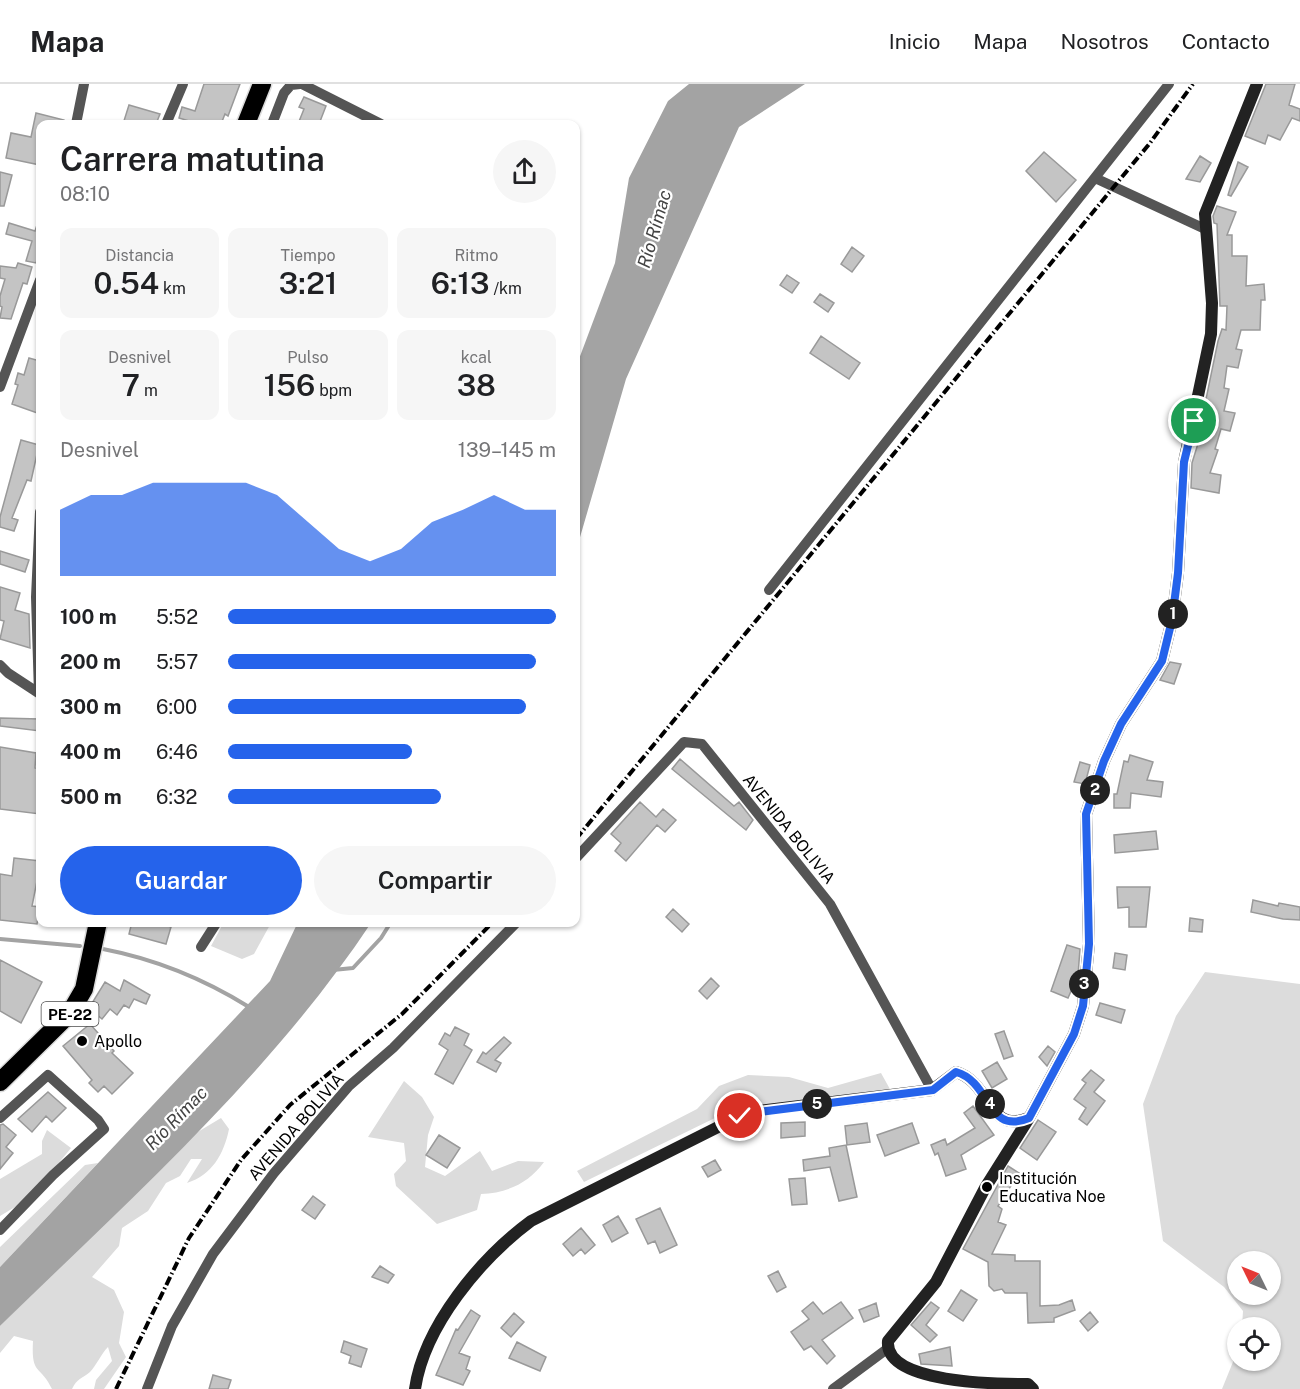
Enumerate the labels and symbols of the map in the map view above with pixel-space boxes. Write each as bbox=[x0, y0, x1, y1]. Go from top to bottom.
water label: Río Rímac bbox=[633, 188, 675, 270]
pin bbox=[1168, 395, 1219, 446]
pin: 1 bbox=[1158, 599, 1188, 629]
street label: AVENIDA BOLIVIA bbox=[739, 770, 839, 888]
pin: 2 bbox=[1080, 775, 1110, 805]
pin: 3 bbox=[1069, 969, 1099, 999]
road number: PE-22 bbox=[42, 1002, 98, 1026]
place label: Apollo bbox=[94, 1032, 142, 1051]
marker: Apollo bbox=[75, 1034, 89, 1048]
street label: AVENIDA BOLIVIA bbox=[244, 1070, 348, 1184]
water label: Río Rímac bbox=[141, 1082, 211, 1154]
pin: 5 bbox=[802, 1089, 832, 1119]
pin: 4 bbox=[975, 1089, 1005, 1119]
pin bbox=[714, 1090, 765, 1141]
place label: Institución Educativa Noe bbox=[999, 1169, 1106, 1206]
marker: Institución Educativa Noe bbox=[980, 1180, 994, 1194]
north arrow bbox=[1227, 1251, 1281, 1305]

